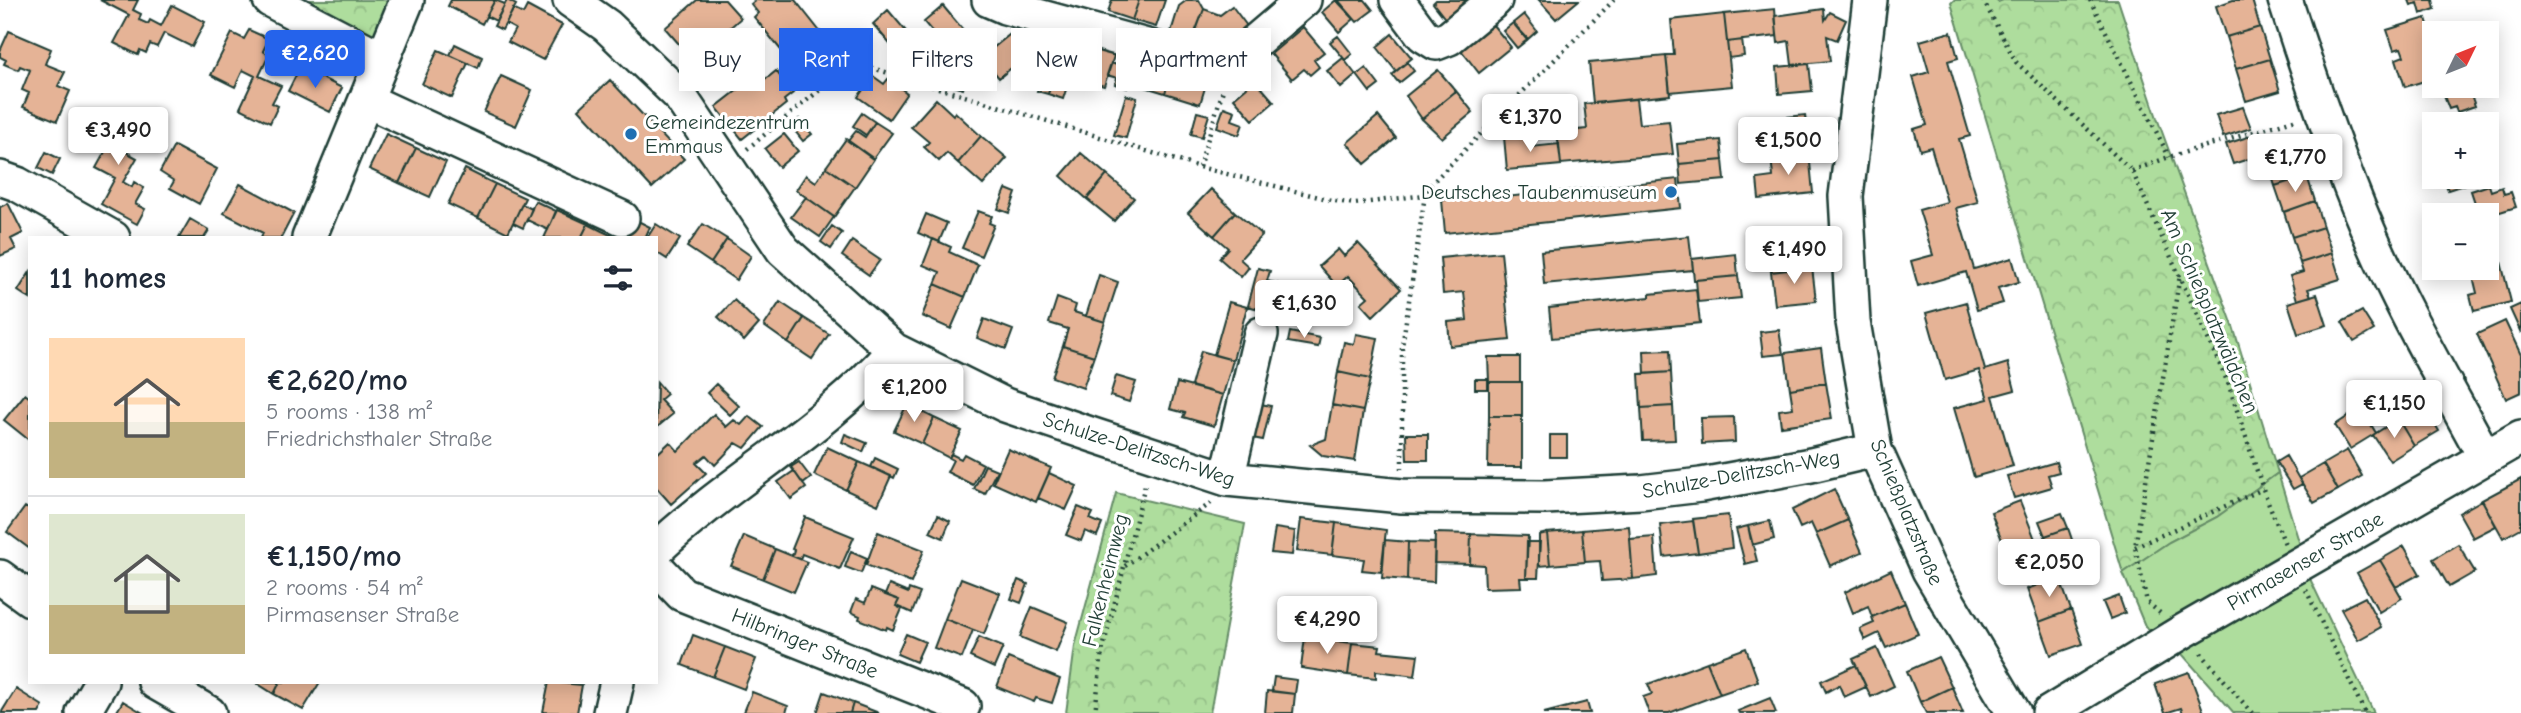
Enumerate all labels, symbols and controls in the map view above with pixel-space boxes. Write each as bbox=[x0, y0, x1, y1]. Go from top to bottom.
north arrow bbox=[2422, 21, 2499, 98]
map controls bbox=[2422, 21, 2499, 280]
chip: Buy bbox=[679, 28, 765, 91]
chip: Rent bbox=[779, 28, 873, 91]
chip: Filters bbox=[887, 28, 997, 91]
chip: New bbox=[1011, 28, 1102, 91]
chip: Apartment bbox=[1116, 28, 1271, 91]
pin: €2,620 bbox=[258, 31, 372, 90]
text: €2,620 bbox=[281, 39, 349, 66]
pin: €1,370 bbox=[1473, 94, 1587, 154]
text: €1,370 bbox=[1498, 103, 1562, 130]
pin: €3,490 bbox=[61, 108, 175, 167]
place label: Gemeindezentrum Emmaus bbox=[645, 110, 810, 158]
button: + bbox=[2422, 112, 2499, 189]
text: €3,490 bbox=[84, 116, 152, 143]
pin: €1,500 bbox=[1731, 118, 1845, 177]
marker: Gemeindezentrum Emmaus bbox=[623, 126, 639, 142]
text: €1,500 bbox=[1754, 126, 1822, 153]
pin: €1,770 bbox=[2238, 134, 2352, 194]
text: €1,770 bbox=[2263, 143, 2327, 170]
place label: Deutsches Taubenmuseum bbox=[1421, 180, 1657, 204]
marker: Deutsches Taubenmuseum bbox=[1663, 184, 1679, 200]
button: − bbox=[2422, 203, 2499, 280]
street label: Am Schießplatzwäldchen bbox=[2156, 205, 2264, 417]
pin: €1,490 bbox=[1737, 226, 1851, 286]
text: €1,490 bbox=[1761, 235, 1827, 262]
icon: filters bbox=[599, 259, 637, 297]
text: 11 homes bbox=[49, 261, 166, 296]
pin: €1,630 bbox=[1247, 280, 1361, 340]
text: €1,630 bbox=[1271, 289, 1337, 316]
text: €2,620/mo bbox=[266, 363, 408, 398]
pin: €1,200 bbox=[857, 364, 971, 424]
icon: home bbox=[105, 366, 189, 450]
text: €1,200 bbox=[880, 373, 948, 400]
pin: €1,150 bbox=[2337, 380, 2451, 440]
text: €1,150 bbox=[2362, 389, 2426, 416]
text: 5 rooms · 138 m² bbox=[266, 398, 432, 425]
street label: Schulze-Delitzsch-Weg bbox=[1040, 407, 1238, 491]
text: Friedrichsthaler Straße bbox=[266, 425, 492, 452]
street label: Schießplatzstraße bbox=[1865, 435, 1949, 589]
street label: Schulze-Delitzsch-Weg bbox=[1640, 445, 1842, 503]
street label: Pirmasenser Straße bbox=[2223, 507, 2387, 615]
street label: Falkenheimweg bbox=[1077, 511, 1133, 649]
text: €1,150/mo bbox=[266, 539, 402, 574]
pin: €2,050 bbox=[1992, 540, 2106, 599]
icon: home bbox=[105, 542, 189, 626]
text: €2,050 bbox=[2014, 548, 2084, 575]
text: 2 rooms · 54 m² bbox=[266, 574, 423, 601]
pin: €4,290 bbox=[1270, 596, 1384, 656]
text: Pirmasenser Straße bbox=[266, 601, 459, 628]
street label: Hilbringer Straße bbox=[728, 603, 882, 683]
text: €4,290 bbox=[1293, 605, 1361, 632]

